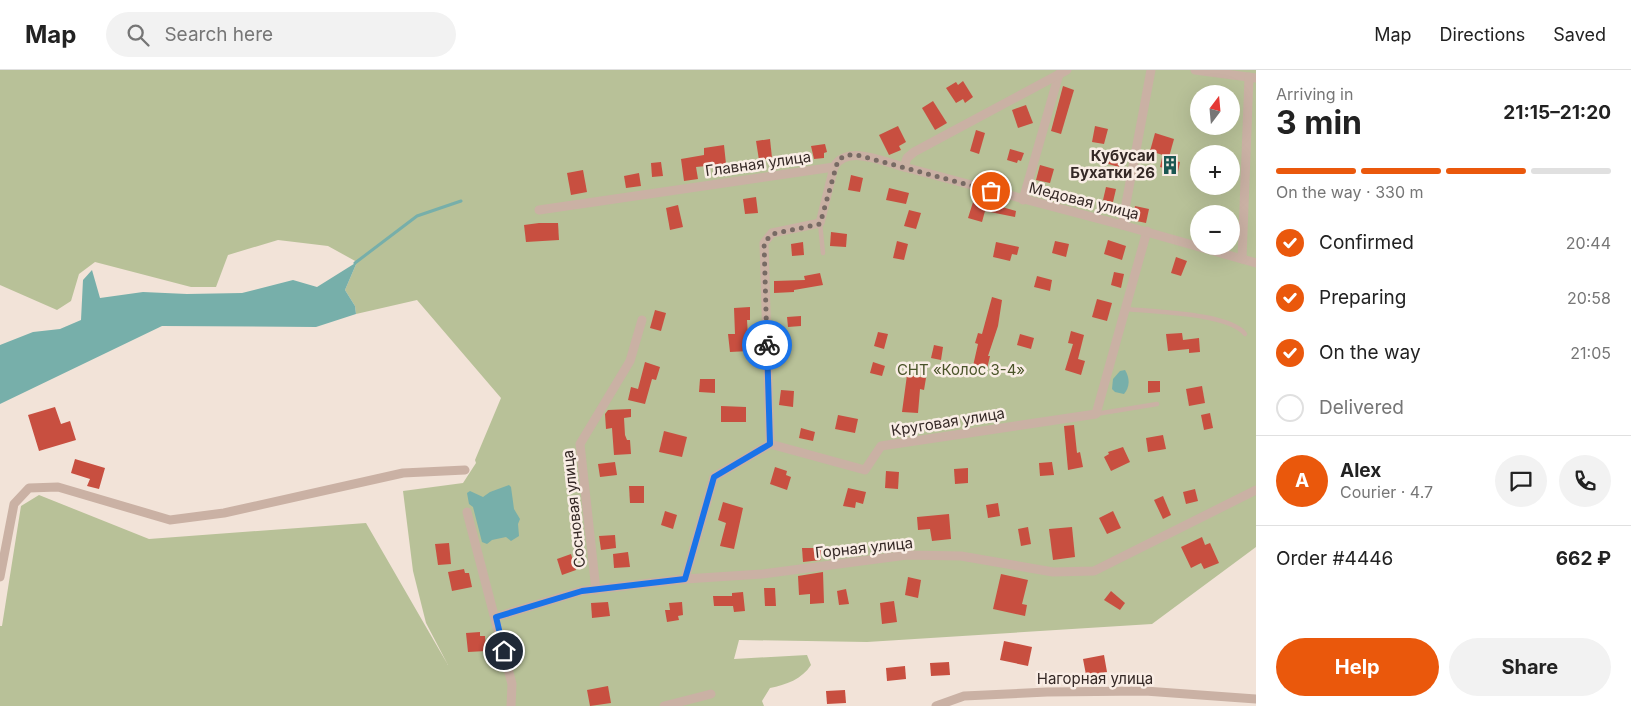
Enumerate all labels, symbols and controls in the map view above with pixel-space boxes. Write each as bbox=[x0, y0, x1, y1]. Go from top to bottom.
search box bbox=[106, 12, 456, 57]
text: Map bbox=[25, 20, 76, 49]
icon: search bbox=[124, 21, 152, 49]
text: Search here bbox=[164, 23, 273, 46]
text: Map bbox=[1374, 24, 1412, 45]
text: Directions bbox=[1440, 24, 1525, 45]
text: Saved bbox=[1553, 24, 1606, 45]
text: Arriving in bbox=[1276, 84, 1353, 104]
north arrow bbox=[1190, 85, 1240, 135]
map controls bbox=[1190, 85, 1240, 255]
text: 21:15–21:20 bbox=[1503, 101, 1611, 124]
text: 3 min bbox=[1276, 103, 1362, 142]
button: + bbox=[1190, 145, 1240, 195]
place label: Кубусаи Бухатки 26 bbox=[1070, 146, 1155, 182]
street label: Главная улица bbox=[704, 147, 812, 180]
building icon: Кубусаи Бухатки 26 bbox=[1159, 154, 1181, 176]
pin bbox=[970, 170, 1012, 212]
icon: bag bbox=[977, 177, 1005, 205]
street label: Медовая улица bbox=[1027, 178, 1141, 223]
text: On the way · 330 m bbox=[1276, 182, 1424, 202]
button: − bbox=[1190, 205, 1240, 255]
icon: check bbox=[1276, 229, 1304, 257]
text: Confirmed bbox=[1319, 231, 1414, 254]
text: 20:44 bbox=[1566, 233, 1611, 253]
icon: check bbox=[1276, 284, 1304, 312]
text: Preparing bbox=[1319, 286, 1406, 309]
text: 20:58 bbox=[1567, 288, 1611, 308]
courier bbox=[742, 320, 792, 370]
icon: bike bbox=[753, 331, 781, 359]
icon: check bbox=[1276, 339, 1304, 367]
text: On the way bbox=[1319, 341, 1421, 364]
text: 21:05 bbox=[1570, 343, 1611, 363]
park label: СНТ «Колос 3-4» bbox=[897, 360, 1025, 379]
text: Delivered bbox=[1319, 396, 1404, 419]
street label: Круговая улица bbox=[890, 403, 1006, 440]
street label: Сосновая улица bbox=[558, 449, 589, 569]
button: chat bbox=[1495, 455, 1547, 507]
button: phone bbox=[1559, 455, 1611, 507]
text: Alex bbox=[1340, 459, 1381, 482]
text: A bbox=[1295, 469, 1309, 492]
text: Courier · 4.7 bbox=[1340, 482, 1433, 502]
street label: Горная улица bbox=[814, 533, 914, 562]
text: Order #4446 bbox=[1276, 547, 1393, 570]
text: 662 ₽ bbox=[1556, 547, 1611, 570]
pin bbox=[483, 630, 525, 672]
icon: home bbox=[490, 637, 518, 665]
button: Help bbox=[1276, 638, 1439, 696]
button: Share bbox=[1449, 638, 1611, 696]
street label: Нагорная улица bbox=[1037, 669, 1153, 688]

